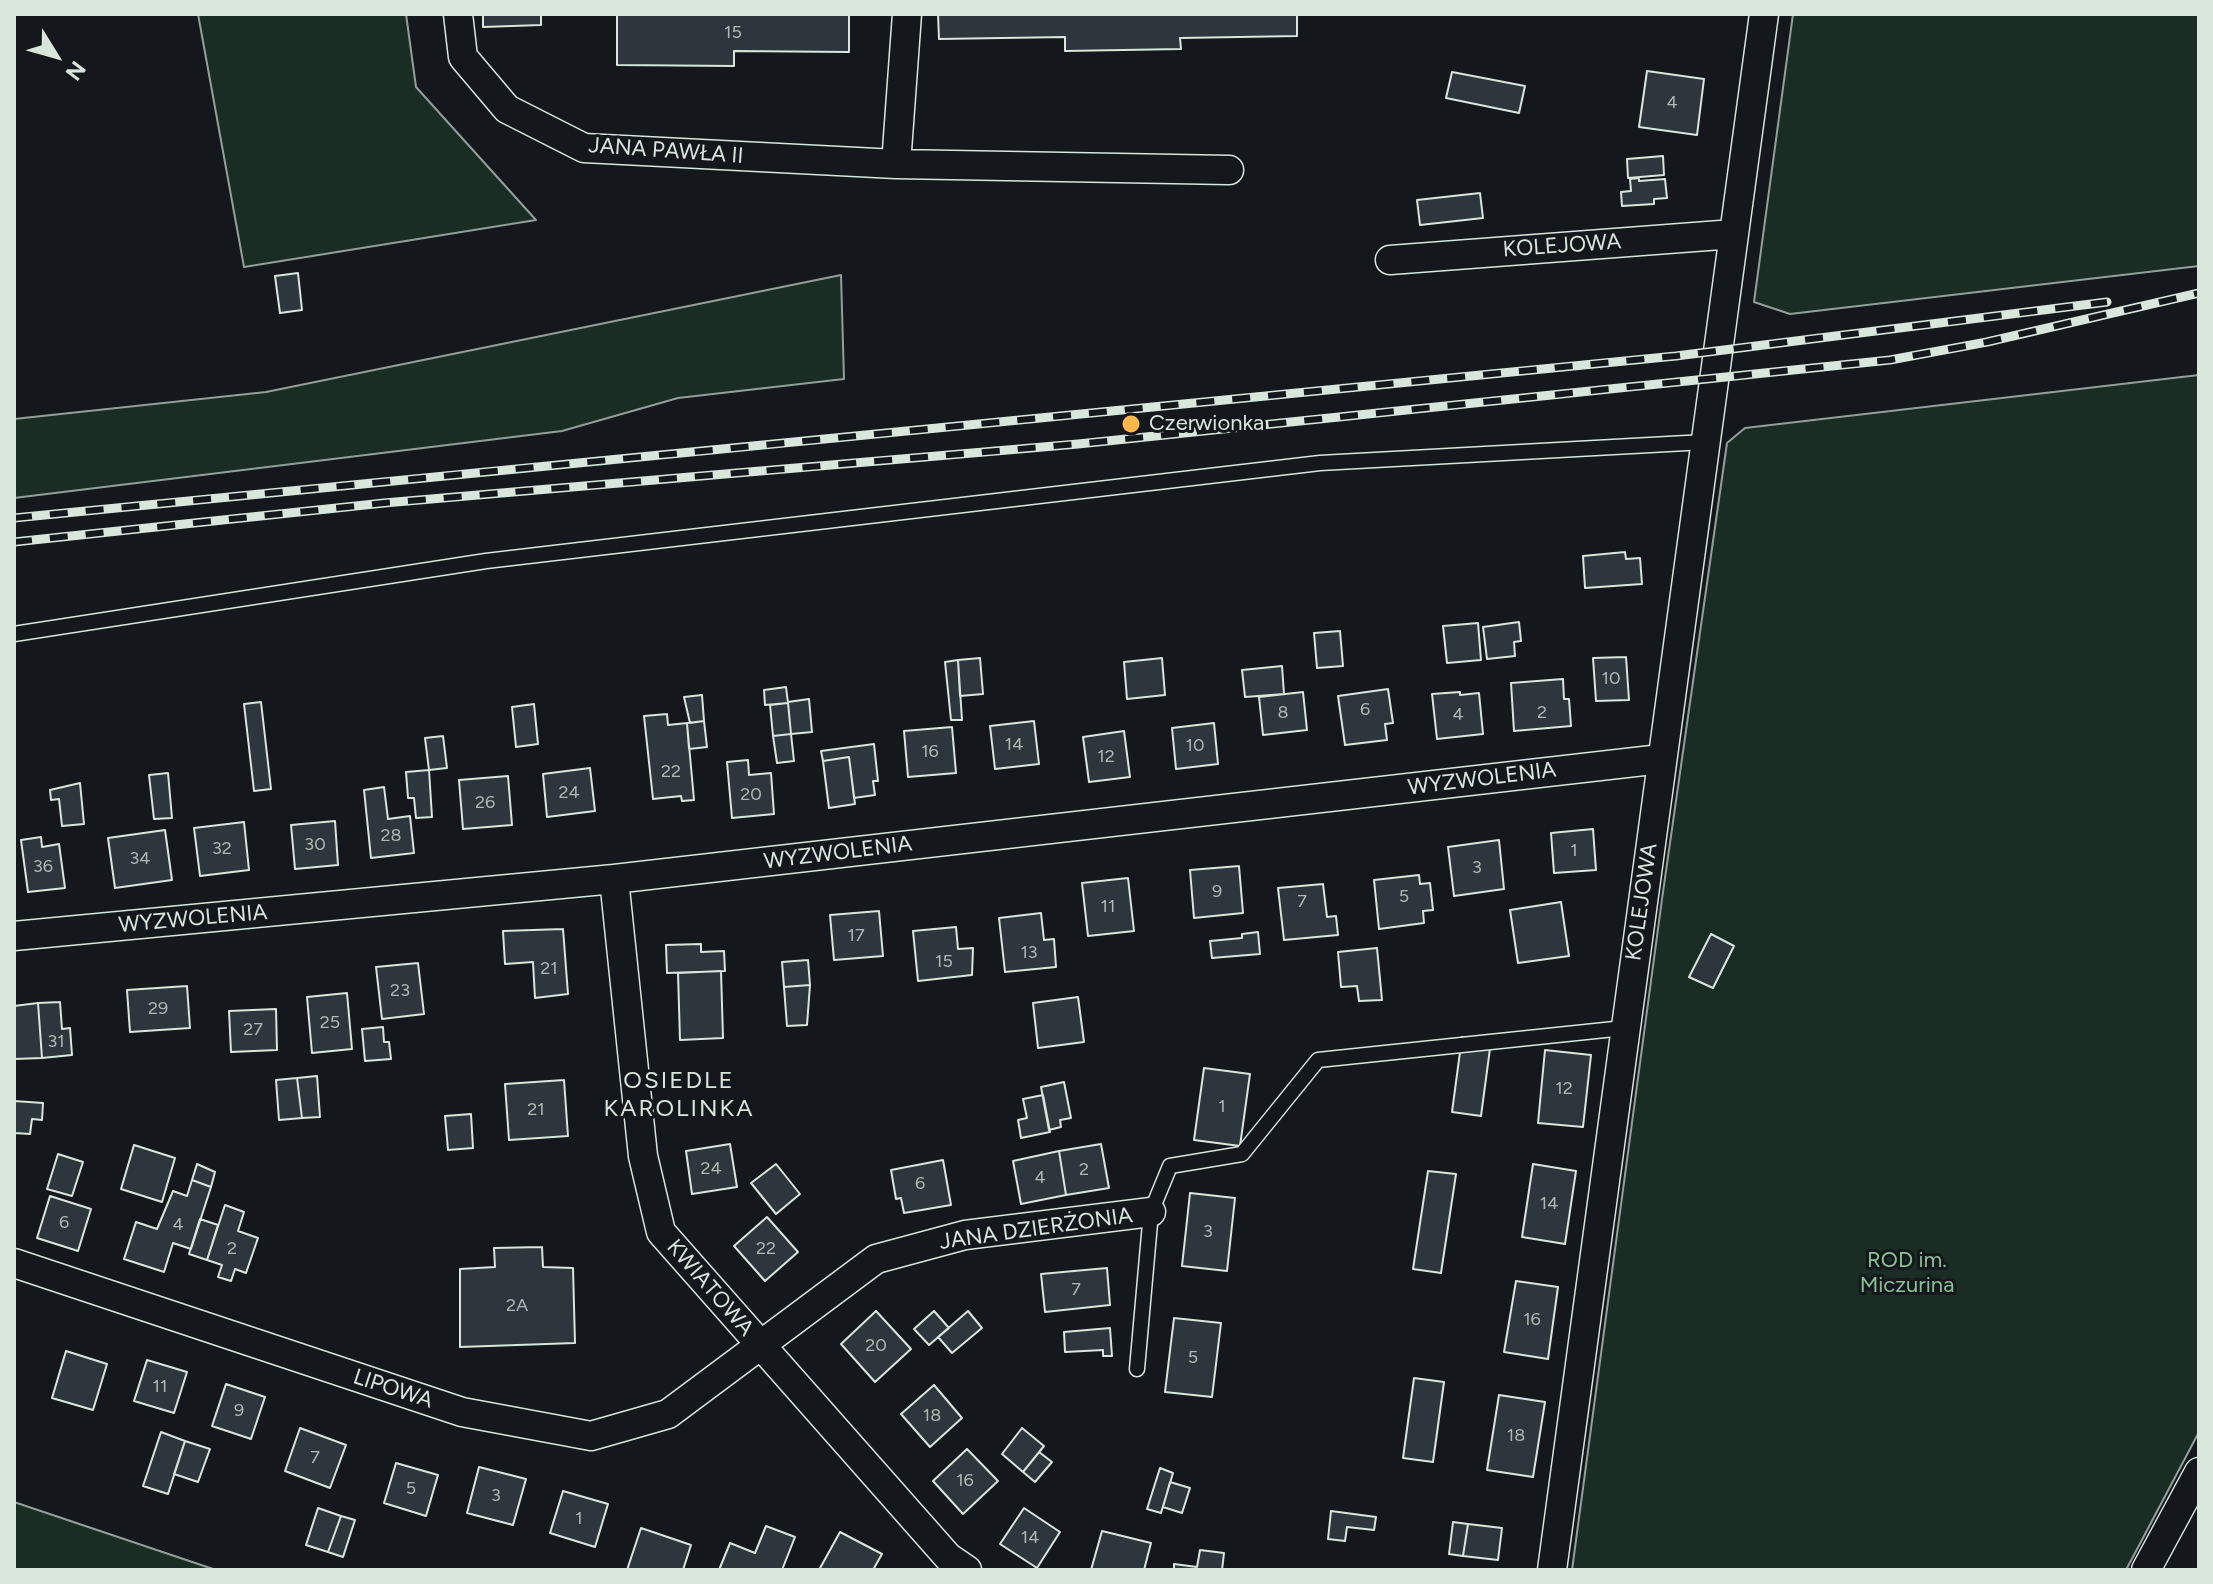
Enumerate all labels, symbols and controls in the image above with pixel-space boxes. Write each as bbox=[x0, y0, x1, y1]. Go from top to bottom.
north arrow bbox=[16, 16, 96, 96]
house number: 15 bbox=[724, 22, 742, 44]
text: N bbox=[60, 56, 91, 86]
house number: 4 bbox=[1666, 92, 1678, 114]
street label: JANA PAWŁA II bbox=[588, 132, 744, 170]
street label: KOLEJOWA bbox=[1502, 229, 1622, 263]
place label: Czerwionka bbox=[1149, 411, 1264, 437]
marker: Czerwionka bbox=[1120, 413, 1142, 435]
house number: 10 bbox=[1602, 668, 1620, 690]
house number: 6 bbox=[1360, 699, 1370, 721]
house number: 8 bbox=[1277, 702, 1289, 724]
house number: 2 bbox=[1537, 702, 1547, 724]
house number: 4 bbox=[1452, 704, 1464, 726]
house number: 14 bbox=[1005, 734, 1023, 756]
house number: 10 bbox=[1186, 735, 1204, 757]
house number: 16 bbox=[921, 741, 939, 763]
house number: 12 bbox=[1097, 746, 1115, 768]
street label: WYZWOLENIA bbox=[1406, 757, 1558, 801]
house number: 22 bbox=[661, 761, 681, 783]
house number: 24 bbox=[558, 782, 580, 804]
house number: 20 bbox=[740, 784, 762, 806]
house number: 26 bbox=[475, 792, 495, 814]
house number: 28 bbox=[380, 825, 402, 847]
street label: WYZWOLENIA bbox=[762, 831, 914, 875]
house number: 30 bbox=[304, 834, 326, 856]
house number: 32 bbox=[212, 838, 232, 860]
house number: 1 bbox=[1570, 840, 1578, 862]
street label: KOLEJOWA bbox=[1621, 842, 1663, 962]
house number: 34 bbox=[130, 848, 150, 870]
house number: 36 bbox=[33, 856, 53, 878]
house number: 3 bbox=[1472, 857, 1482, 879]
house number: 9 bbox=[1212, 881, 1222, 903]
house number: 5 bbox=[1399, 886, 1409, 908]
house number: 7 bbox=[1297, 891, 1307, 913]
house number: 11 bbox=[1101, 896, 1115, 918]
street label: WYZWOLENIA bbox=[118, 899, 268, 939]
house number: 17 bbox=[847, 925, 865, 947]
house number: 13 bbox=[1020, 942, 1038, 964]
house number: 15 bbox=[935, 951, 953, 973]
house number: 21 bbox=[540, 958, 558, 980]
house number: 23 bbox=[390, 980, 410, 1002]
house number: 29 bbox=[148, 998, 168, 1020]
house number: 25 bbox=[320, 1012, 340, 1034]
house number: 27 bbox=[243, 1019, 263, 1041]
house number: 31 bbox=[47, 1031, 65, 1053]
district label: OSIEDLE KAROLINKA bbox=[604, 1067, 754, 1123]
house number: 12 bbox=[1555, 1078, 1573, 1100]
house number: 1 bbox=[1218, 1096, 1226, 1118]
house number: 21 bbox=[527, 1099, 545, 1121]
house number: 24 bbox=[700, 1158, 722, 1180]
house number: 2 bbox=[1079, 1159, 1089, 1181]
house number: 4 bbox=[1034, 1167, 1046, 1189]
house number: 6 bbox=[915, 1173, 925, 1195]
house number: 14 bbox=[1540, 1193, 1558, 1215]
street label: JANA DZIERŻONIA bbox=[938, 1202, 1134, 1256]
house number: 6 bbox=[59, 1212, 69, 1234]
house number: 4 bbox=[172, 1214, 184, 1236]
house number: 3 bbox=[1203, 1221, 1213, 1243]
street label: KWIATOWA bbox=[661, 1234, 759, 1342]
house number: 2 bbox=[227, 1238, 237, 1260]
house number: 22 bbox=[756, 1238, 776, 1260]
park label: ROD im. Miczurina bbox=[1860, 1248, 1954, 1300]
house number: 7 bbox=[1071, 1279, 1081, 1301]
house number: 2A bbox=[506, 1295, 528, 1317]
house number: 16 bbox=[1523, 1309, 1541, 1331]
house number: 20 bbox=[865, 1335, 887, 1357]
house number: 5 bbox=[1188, 1347, 1198, 1369]
street label: LIPOWA bbox=[350, 1364, 436, 1414]
house number: 11 bbox=[153, 1376, 167, 1398]
house number: 9 bbox=[234, 1400, 244, 1422]
house number: 18 bbox=[923, 1405, 941, 1427]
house number: 18 bbox=[1507, 1425, 1525, 1447]
house number: 7 bbox=[310, 1447, 320, 1469]
house number: 16 bbox=[956, 1470, 974, 1492]
house number: 5 bbox=[406, 1478, 416, 1500]
house number: 3 bbox=[491, 1485, 501, 1507]
house number: 1 bbox=[575, 1508, 583, 1530]
house number: 14 bbox=[1021, 1527, 1039, 1549]

